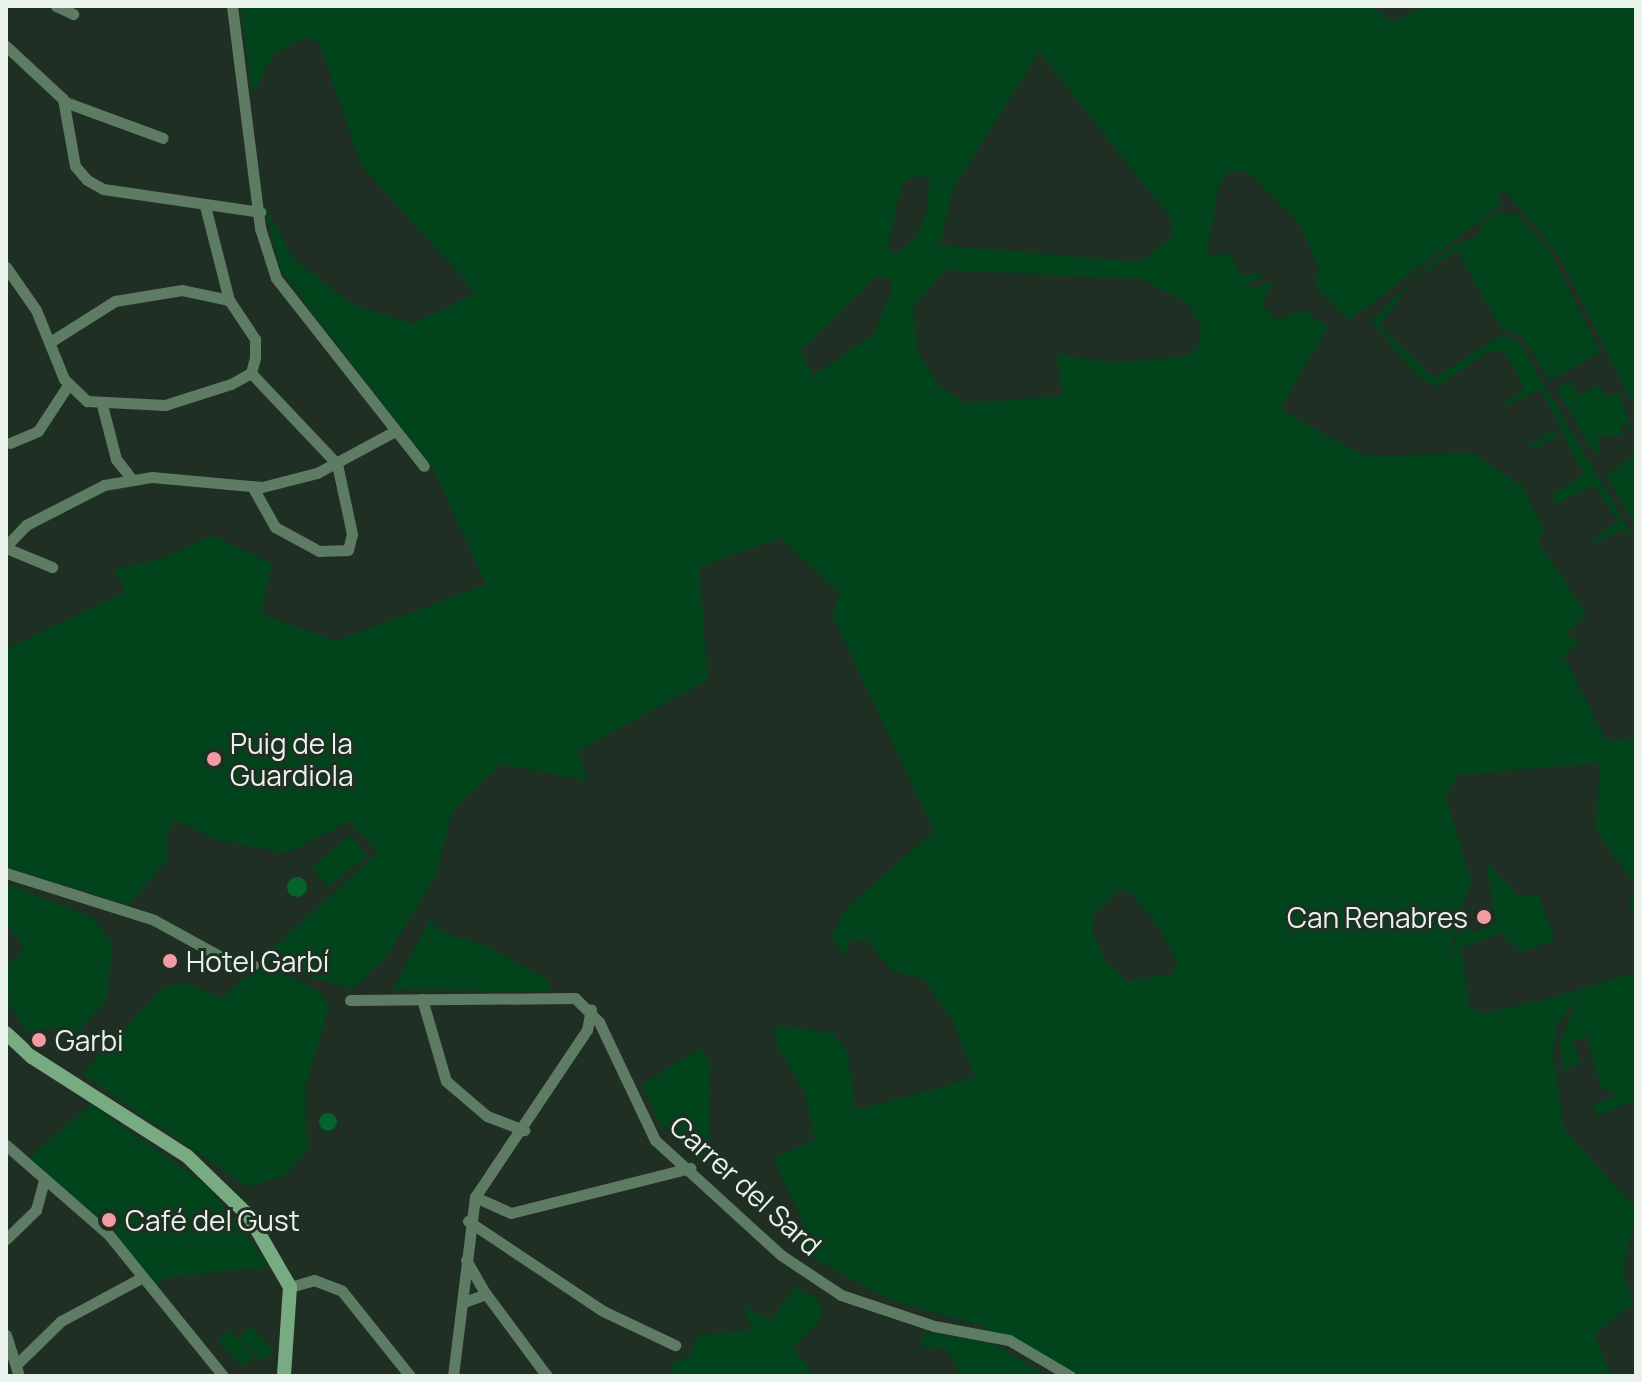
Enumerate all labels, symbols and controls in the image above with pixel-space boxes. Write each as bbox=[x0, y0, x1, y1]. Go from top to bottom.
place label: Puig de la Guardiola bbox=[230, 726, 354, 792]
marker: Puig de la Guardiola bbox=[205, 750, 223, 768]
place label: Can Renabres bbox=[1287, 900, 1468, 934]
marker: Can Renabres bbox=[1475, 908, 1493, 926]
place label: Hotel Garbí bbox=[186, 944, 329, 978]
marker: Hotel Garbí bbox=[161, 952, 179, 970]
place label: Garbi bbox=[55, 1023, 124, 1057]
marker: Garbi bbox=[30, 1031, 48, 1049]
street label: Carrer del Sard bbox=[663, 1108, 829, 1262]
place label: Café del Gust bbox=[125, 1203, 300, 1237]
marker: Café del Gust bbox=[100, 1211, 118, 1229]

